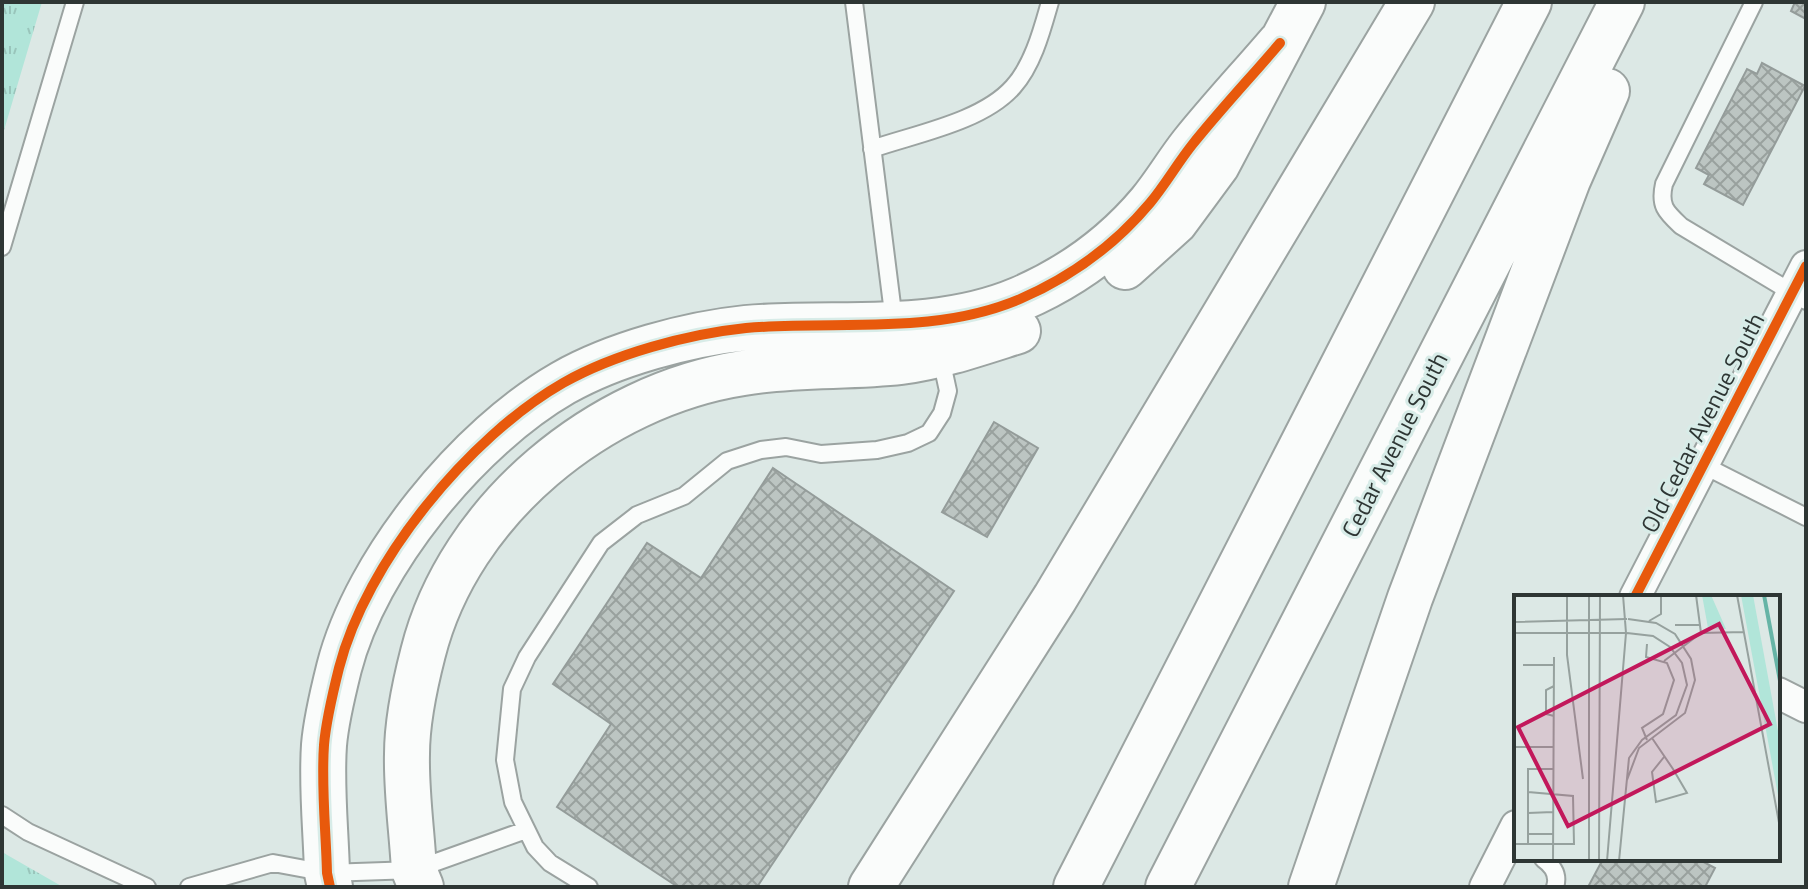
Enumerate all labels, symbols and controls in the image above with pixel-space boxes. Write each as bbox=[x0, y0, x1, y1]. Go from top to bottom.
street label: Old Cedar Avenue South bbox=[1631, 306, 1773, 539]
street label: Cedar Avenue South bbox=[1332, 346, 1456, 543]
inset map bbox=[1514, 595, 1780, 861]

